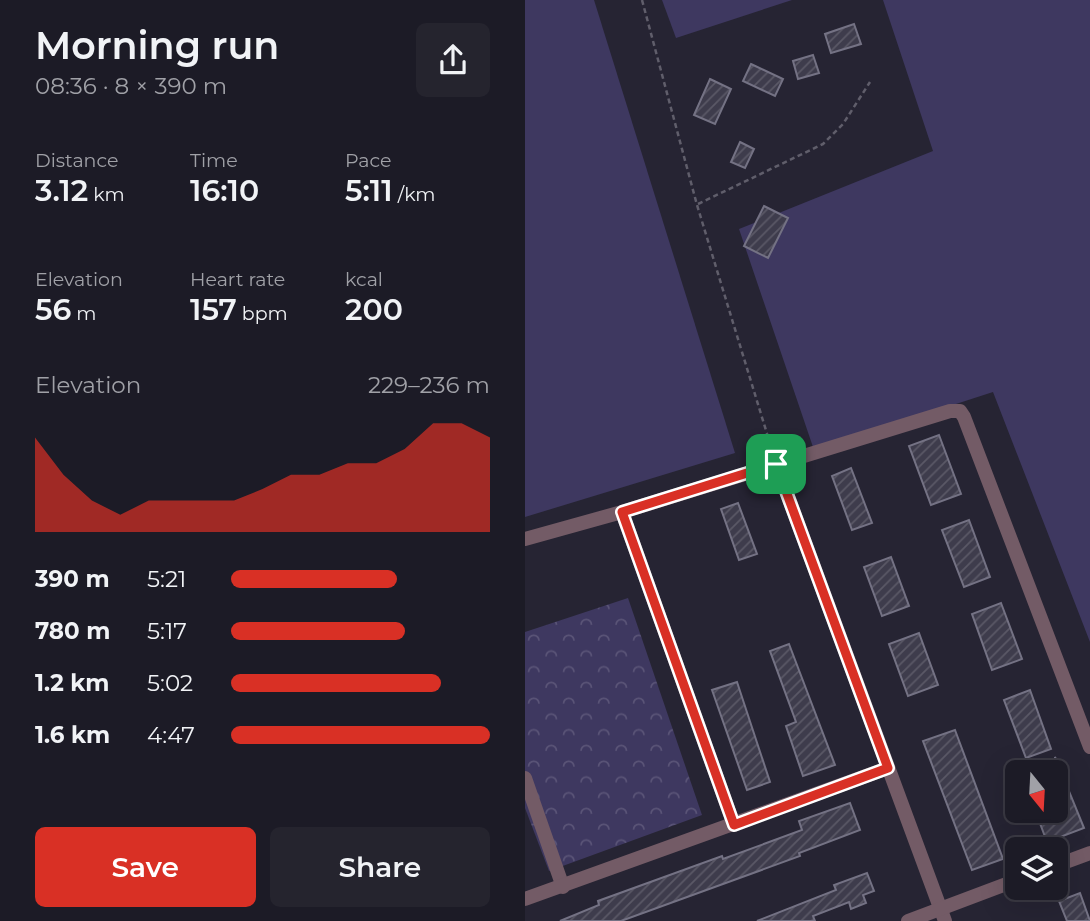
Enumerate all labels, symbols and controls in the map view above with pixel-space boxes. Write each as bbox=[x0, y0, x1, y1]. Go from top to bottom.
text: Morning run bbox=[35, 22, 279, 69]
button: share bbox=[416, 23, 490, 97]
text: 08:36 · 8 × 390 m bbox=[35, 72, 227, 100]
text: Distance bbox=[35, 149, 118, 172]
text: Time bbox=[190, 149, 238, 172]
text: Pace bbox=[345, 149, 392, 172]
text: 3.12 bbox=[35, 172, 88, 209]
text: 16:10 bbox=[190, 172, 259, 209]
text: 5:11 bbox=[345, 172, 393, 209]
text: km bbox=[88, 183, 125, 206]
text: /km bbox=[393, 183, 436, 206]
text: Elevation bbox=[35, 268, 123, 291]
text: Heart rate bbox=[190, 268, 285, 291]
text: kcal bbox=[345, 268, 383, 291]
text: 56 bbox=[35, 291, 71, 328]
text: 157 bbox=[190, 291, 237, 328]
text: 200 bbox=[345, 291, 403, 328]
text: m bbox=[71, 302, 96, 325]
text: bpm bbox=[237, 302, 288, 325]
text: Elevation bbox=[35, 371, 141, 399]
text: 229–236 m bbox=[368, 371, 490, 399]
pin bbox=[746, 434, 806, 494]
icon: arrive bbox=[757, 445, 795, 483]
text: 390 m bbox=[35, 565, 110, 593]
text: 5:21 bbox=[147, 565, 186, 593]
text: 780 m bbox=[35, 617, 110, 645]
text: 5:17 bbox=[147, 617, 187, 645]
text: 1.2 km bbox=[35, 669, 109, 697]
text: 5:02 bbox=[147, 669, 193, 697]
text: 1.6 km bbox=[35, 721, 110, 749]
text: 4:47 bbox=[147, 721, 195, 749]
north arrow bbox=[1005, 760, 1067, 822]
map controls bbox=[1005, 760, 1068, 900]
button: Save bbox=[35, 827, 256, 907]
button: Share bbox=[270, 827, 490, 907]
button: layers bbox=[1005, 837, 1068, 900]

